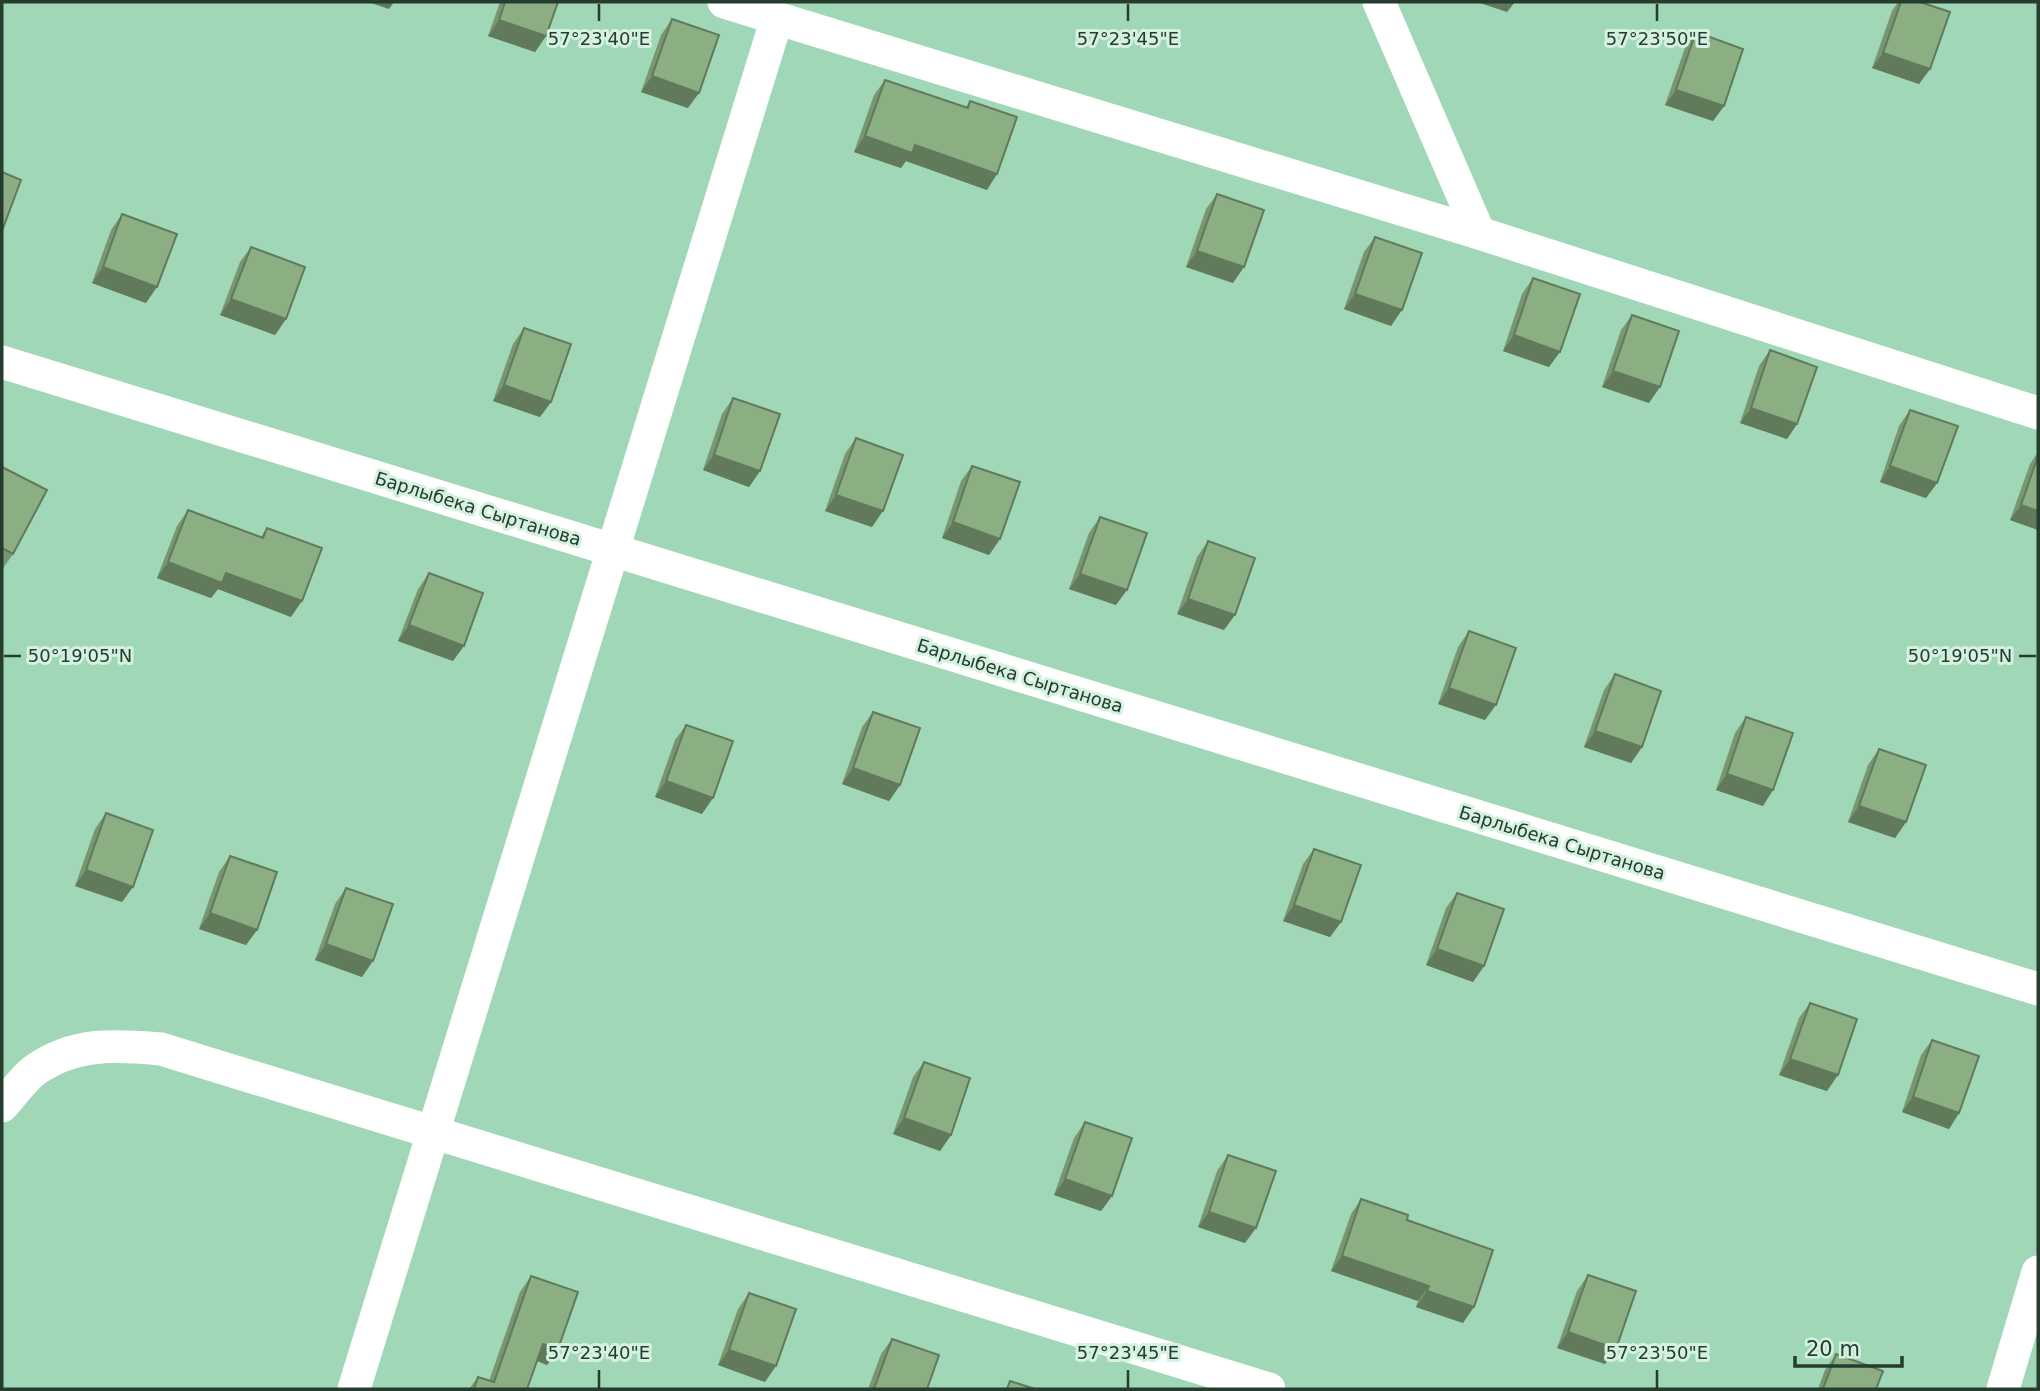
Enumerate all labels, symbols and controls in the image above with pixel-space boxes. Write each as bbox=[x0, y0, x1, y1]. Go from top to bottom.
text: 57°23'40"E bbox=[548, 28, 650, 49]
text: 57°23'45"E bbox=[1077, 28, 1179, 49]
text: 57°23'50"E bbox=[1606, 28, 1708, 49]
street label: Барлыбека Сыртанова bbox=[373, 467, 584, 550]
street label: Барлыбека Сыртанова bbox=[915, 634, 1126, 717]
text: 50°19'05"N bbox=[28, 645, 132, 666]
text: 50°19'05"N bbox=[1908, 645, 2012, 666]
street label: Барлыбека Сыртанова bbox=[1457, 801, 1668, 884]
scale bar bbox=[1795, 1324, 1902, 1368]
text: 20 m bbox=[1806, 1337, 1860, 1361]
text: 57°23'40"E bbox=[548, 1342, 650, 1363]
text: 57°23'45"E bbox=[1077, 1342, 1179, 1363]
text: 57°23'50"E bbox=[1606, 1342, 1708, 1363]

